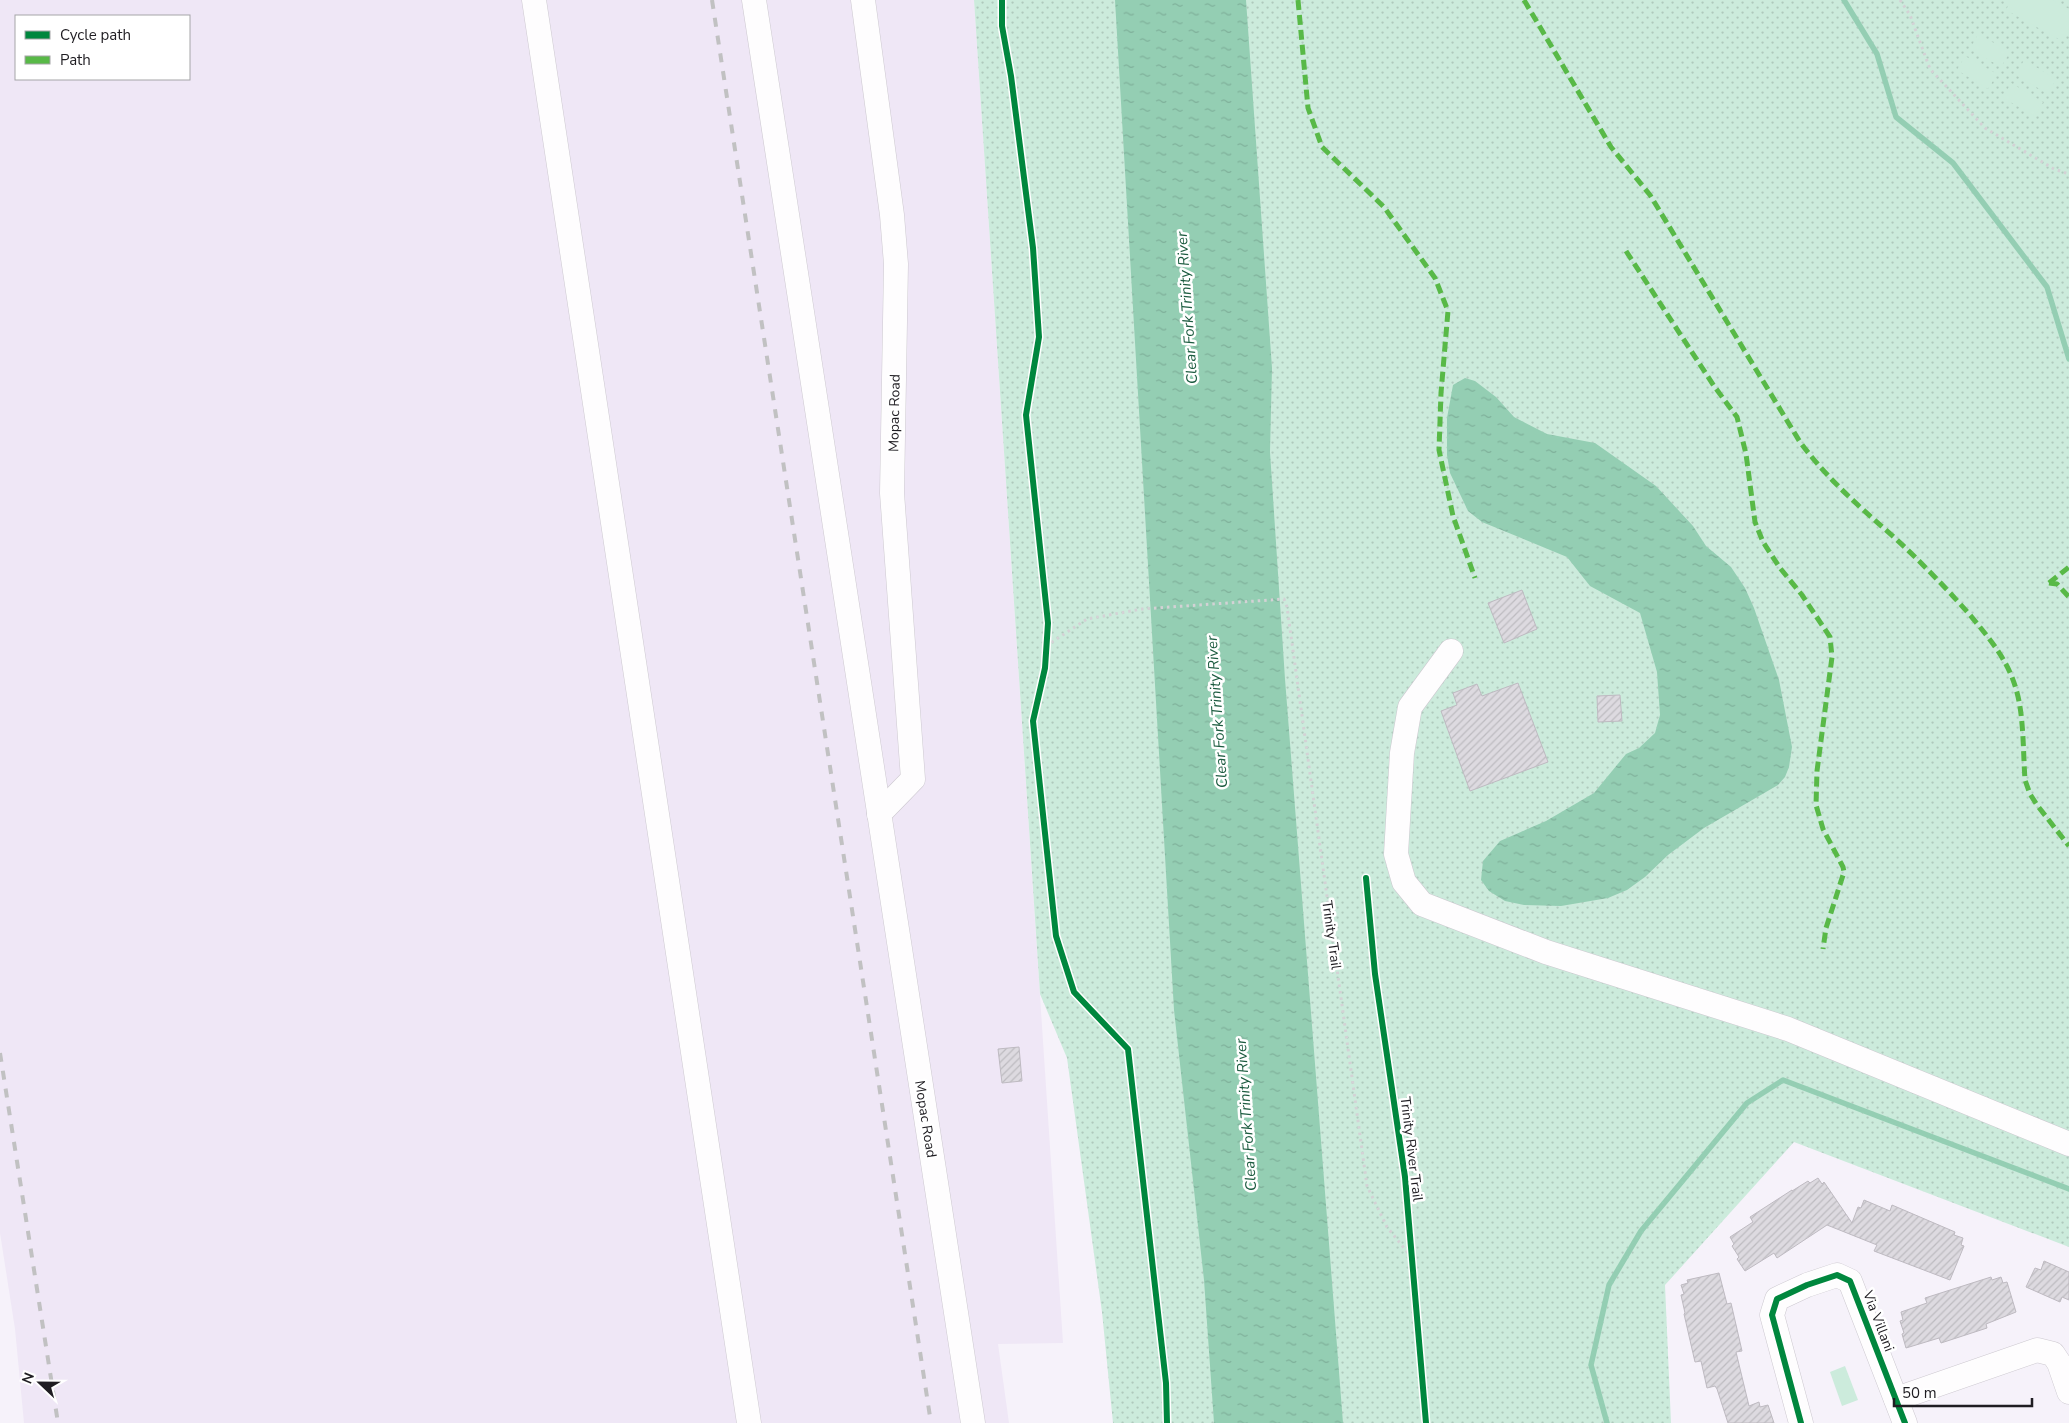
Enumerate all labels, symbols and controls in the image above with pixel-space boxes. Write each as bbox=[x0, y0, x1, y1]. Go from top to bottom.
legend bbox=[15, 15, 190, 80]
text: Cycle path bbox=[60, 25, 131, 45]
text: Path bbox=[60, 50, 91, 70]
water label: Clear Fork Trinity River bbox=[1172, 230, 1202, 385]
street label: Mopac Road bbox=[884, 374, 905, 452]
water label: Clear Fork Trinity River bbox=[1202, 634, 1232, 789]
street label: Trinity Trail bbox=[1317, 899, 1346, 972]
water label: Clear Fork Trinity River bbox=[1231, 1037, 1261, 1192]
street label: Mopac Road bbox=[910, 1079, 941, 1159]
street label: Trinity River Trail bbox=[1396, 1096, 1427, 1203]
street label: Via Villani bbox=[1858, 1287, 1899, 1354]
north arrow bbox=[15, 1358, 65, 1408]
text: N bbox=[18, 1370, 39, 1387]
scale bar bbox=[1894, 1376, 2032, 1408]
text: 50 m bbox=[1902, 1383, 1937, 1403]

